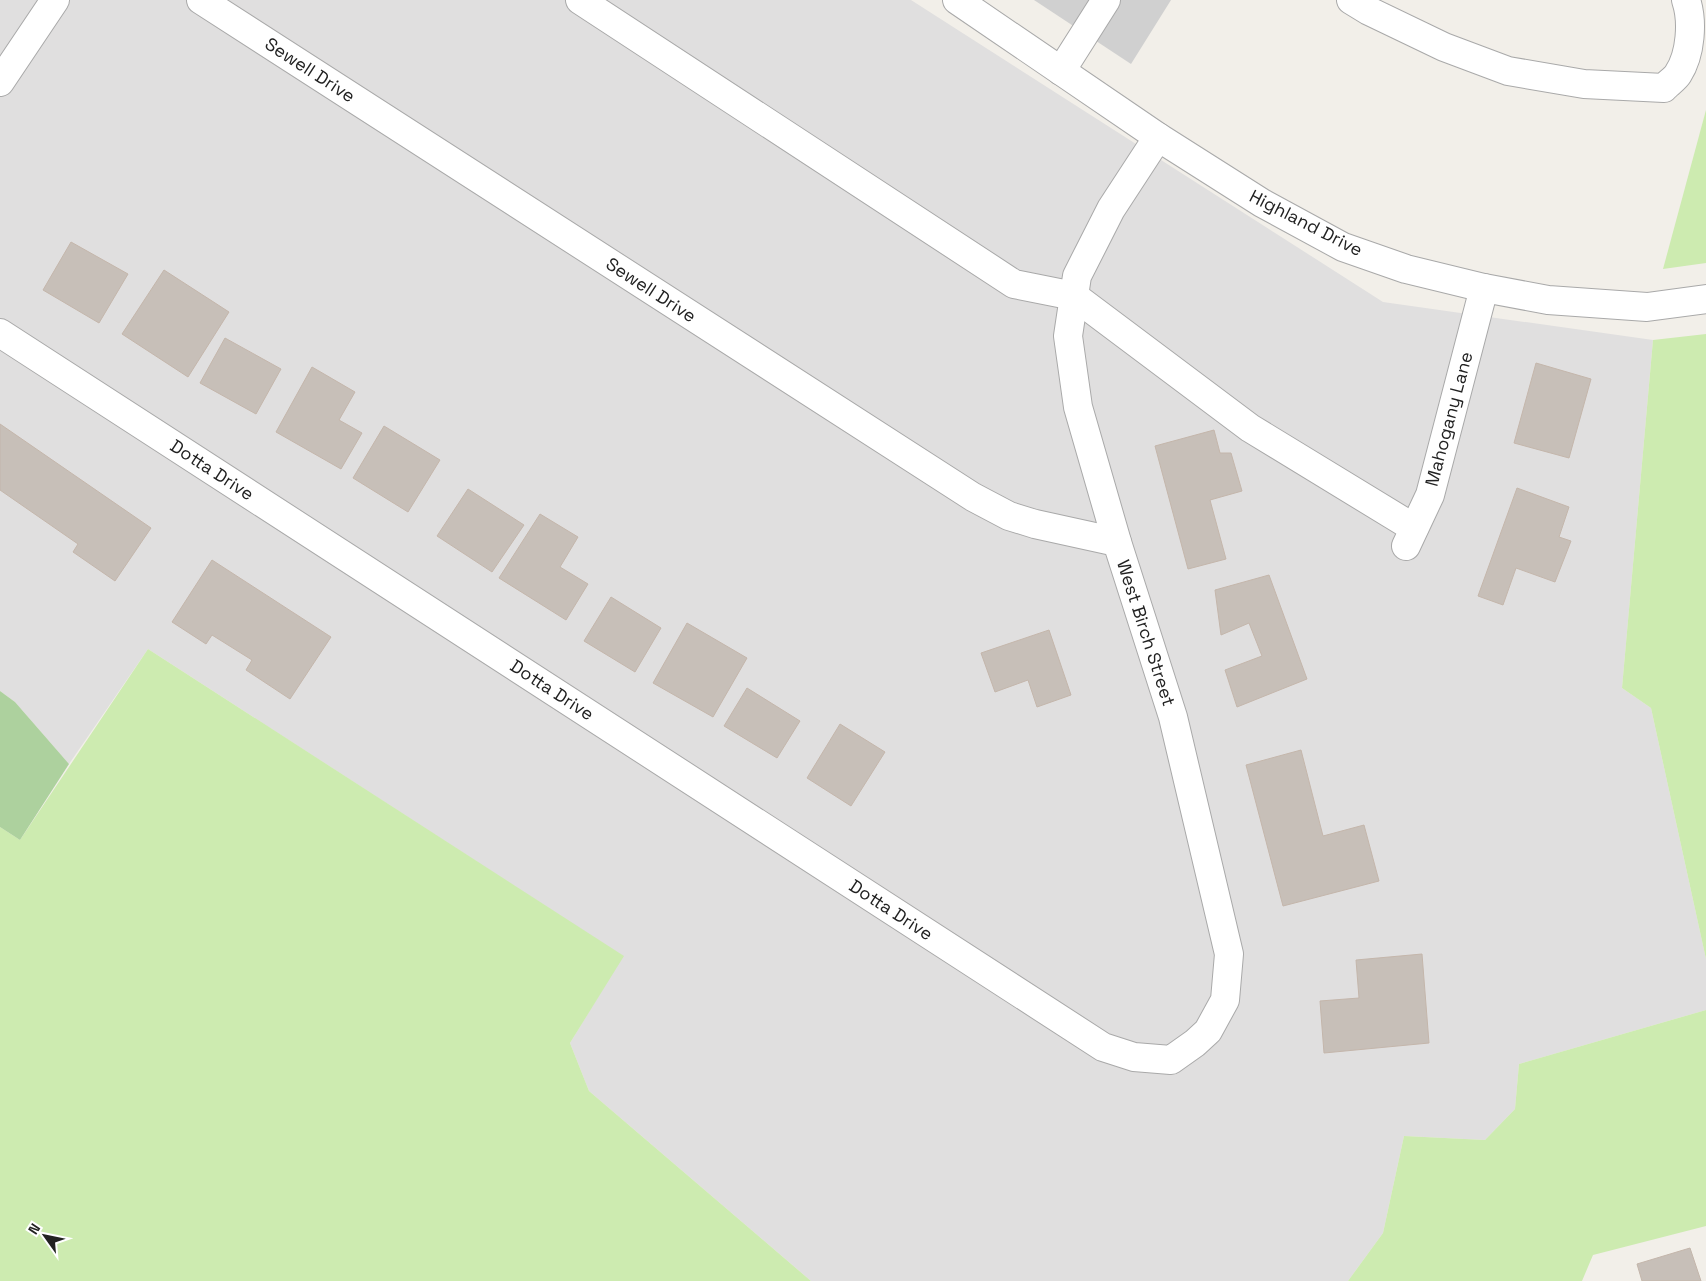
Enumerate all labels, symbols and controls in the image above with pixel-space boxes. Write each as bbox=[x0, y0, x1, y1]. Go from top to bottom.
street label: Sewell Drive bbox=[261, 32, 360, 107]
street label: Highland Drive bbox=[1246, 184, 1367, 261]
street label: Sewell Drive bbox=[602, 252, 701, 327]
street label: Mahogany Lane bbox=[1419, 349, 1478, 489]
street label: Dotta Drive bbox=[166, 434, 258, 505]
street label: West Birch Street bbox=[1112, 557, 1181, 709]
street label: Dotta Drive bbox=[506, 654, 598, 725]
street label: Dotta Drive bbox=[845, 874, 937, 945]
north arrow bbox=[20, 1211, 70, 1261]
text: N bbox=[24, 1220, 44, 1238]

